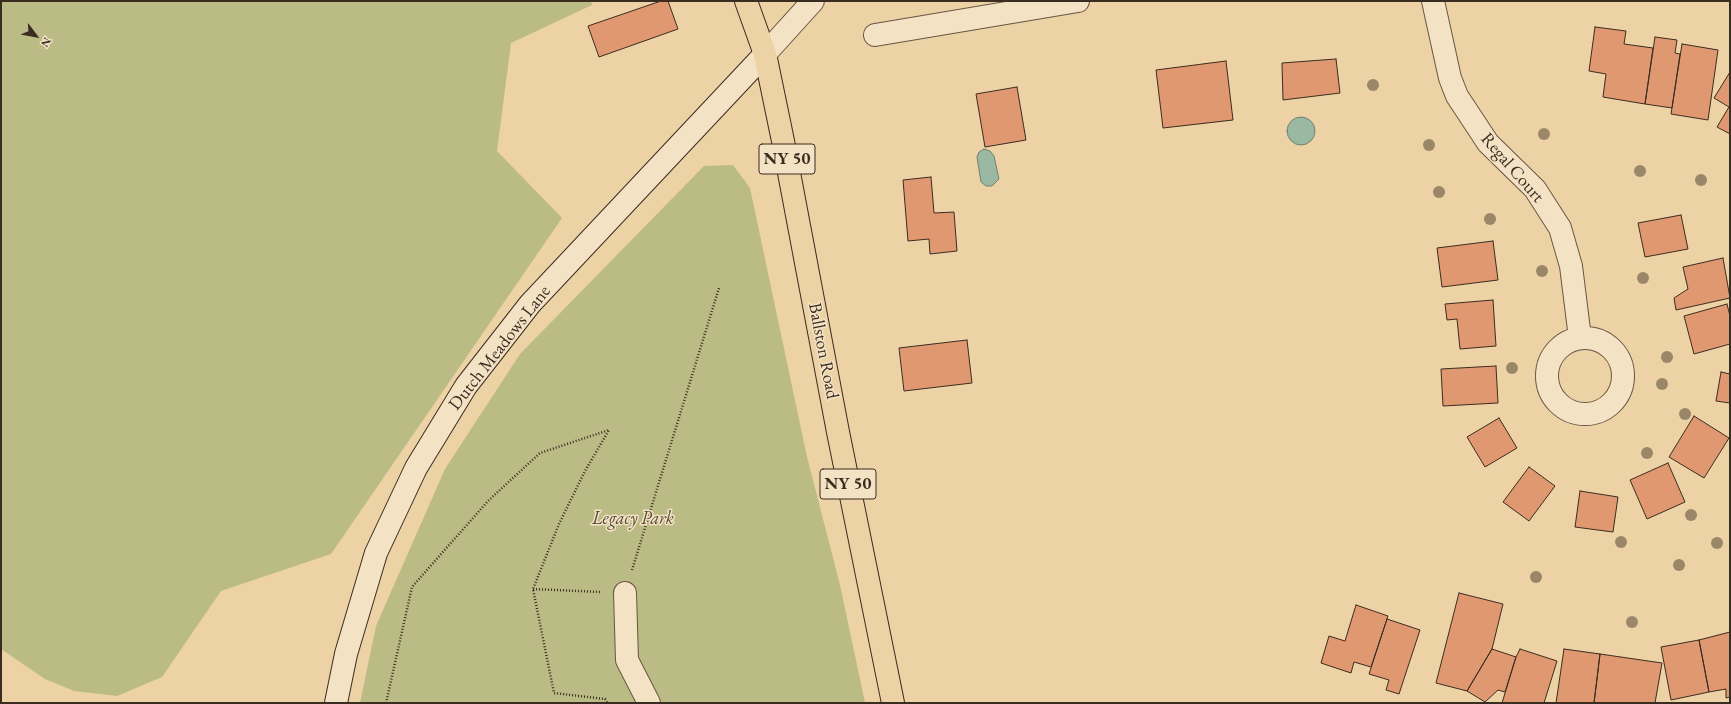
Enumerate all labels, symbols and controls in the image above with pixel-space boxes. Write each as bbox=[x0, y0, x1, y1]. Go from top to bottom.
north arrow bbox=[16, 16, 56, 56]
text: N bbox=[38, 35, 54, 50]
street label: Regal Court bbox=[1476, 129, 1548, 207]
road number: NY 50 bbox=[759, 144, 815, 174]
street label: Dutch Meadows Lane bbox=[444, 281, 556, 415]
street label: Ballston Road bbox=[803, 301, 843, 401]
road number: NY 50 bbox=[820, 469, 876, 499]
park label: Legacy Park bbox=[592, 508, 674, 530]

